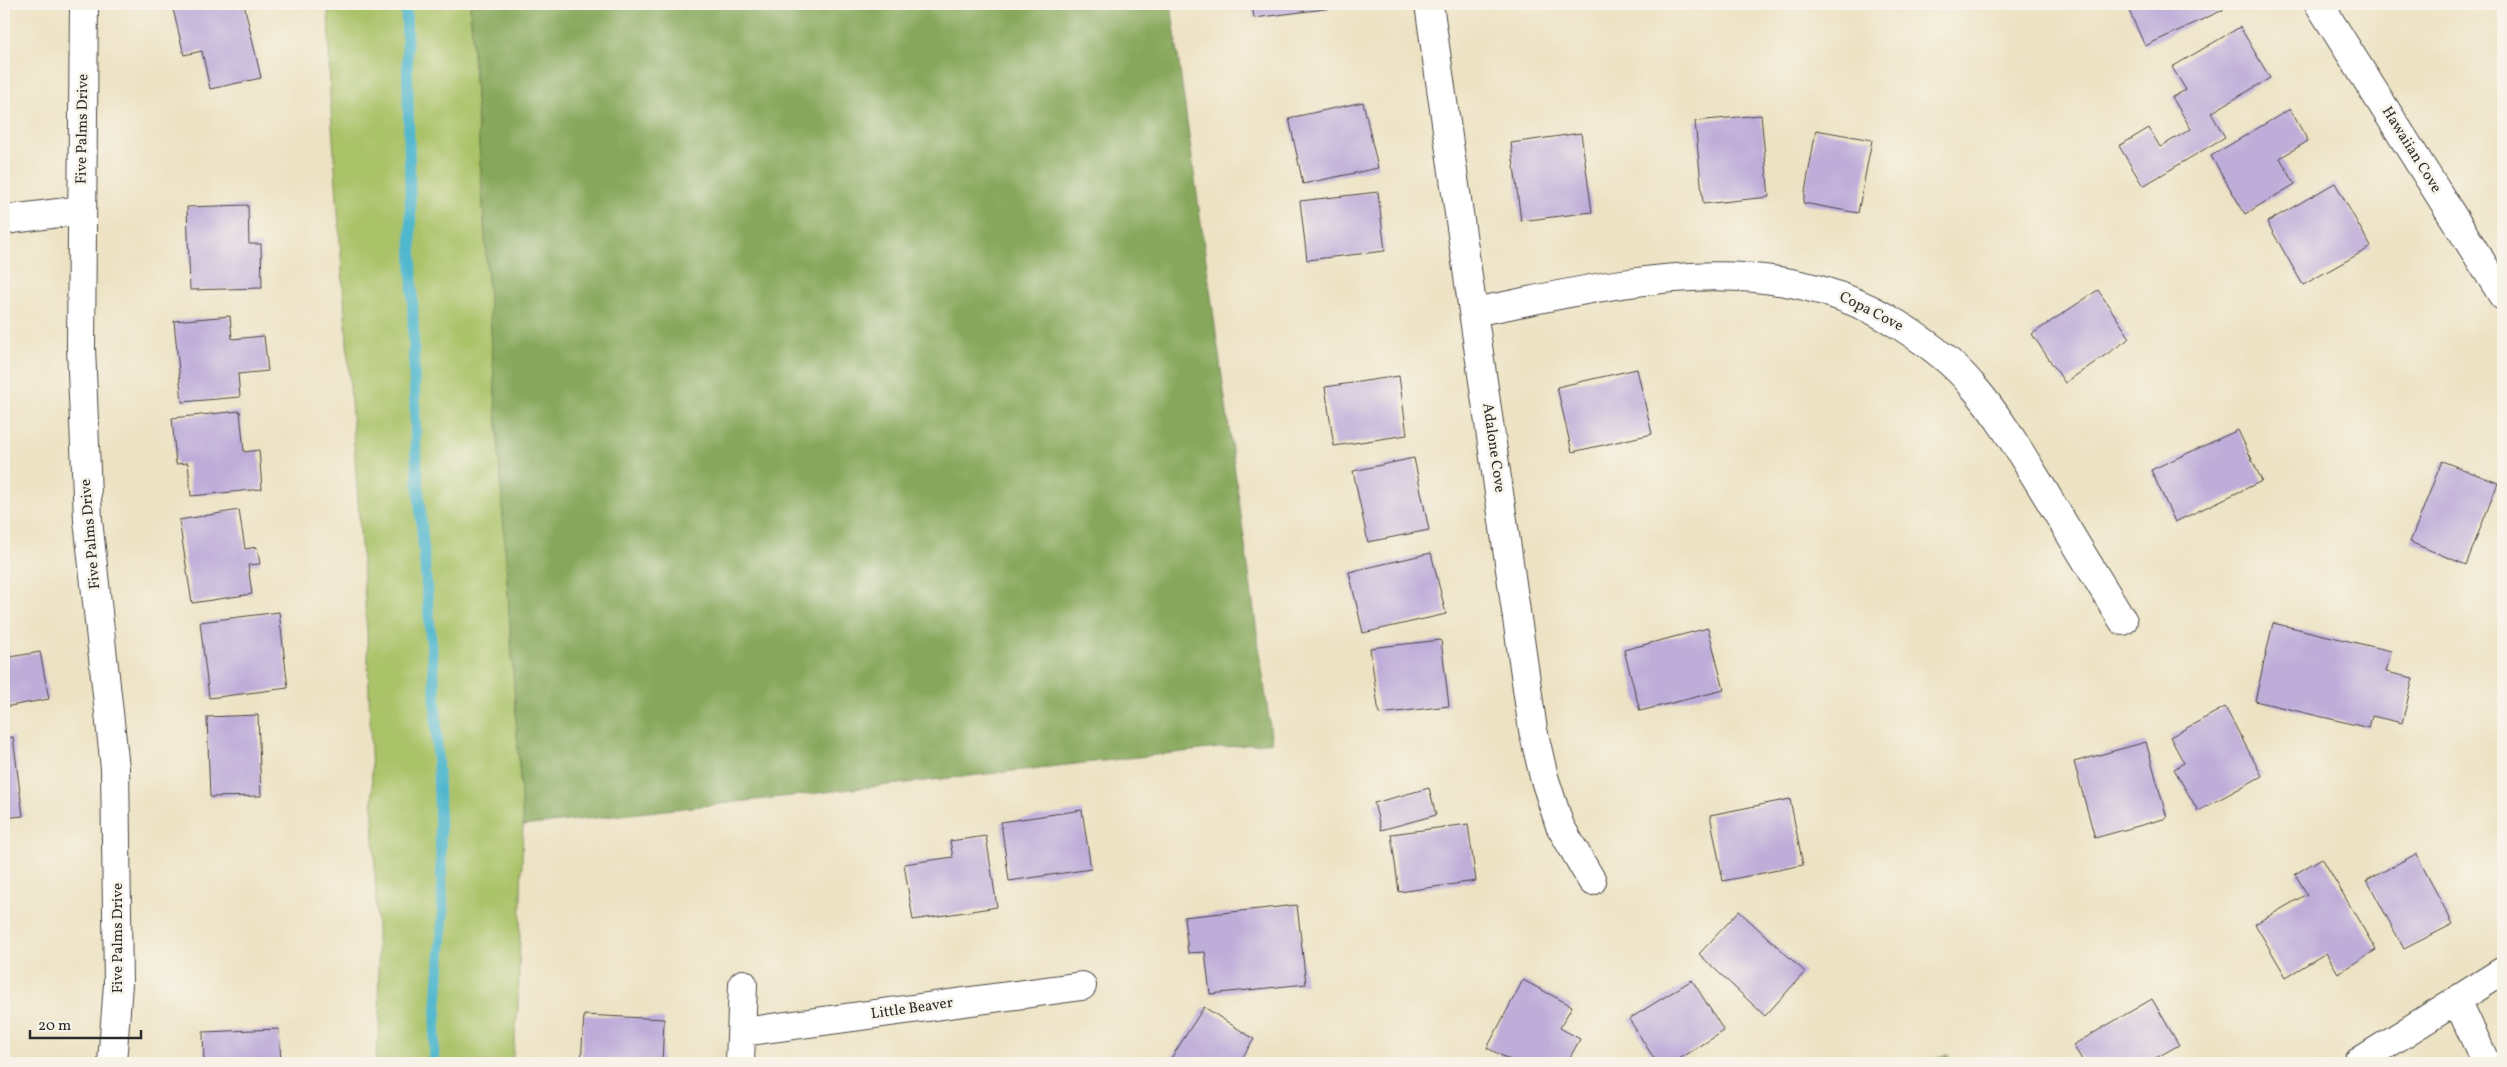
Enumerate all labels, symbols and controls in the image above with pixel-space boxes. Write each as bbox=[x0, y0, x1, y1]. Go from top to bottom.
street label: Five Palms Drive bbox=[72, 74, 94, 184]
street label: Hawaiian Cove bbox=[2376, 103, 2446, 197]
street label: Copa Cove bbox=[1835, 287, 1907, 337]
street label: Adalone Cove bbox=[1476, 402, 1510, 494]
street label: Five Palms Drive bbox=[76, 478, 106, 590]
street label: Five Palms Drive bbox=[108, 883, 129, 993]
street label: Little Beaver bbox=[870, 993, 954, 1025]
scale bar bbox=[30, 1007, 141, 1039]
text: 20 m bbox=[38, 1016, 71, 1037]

